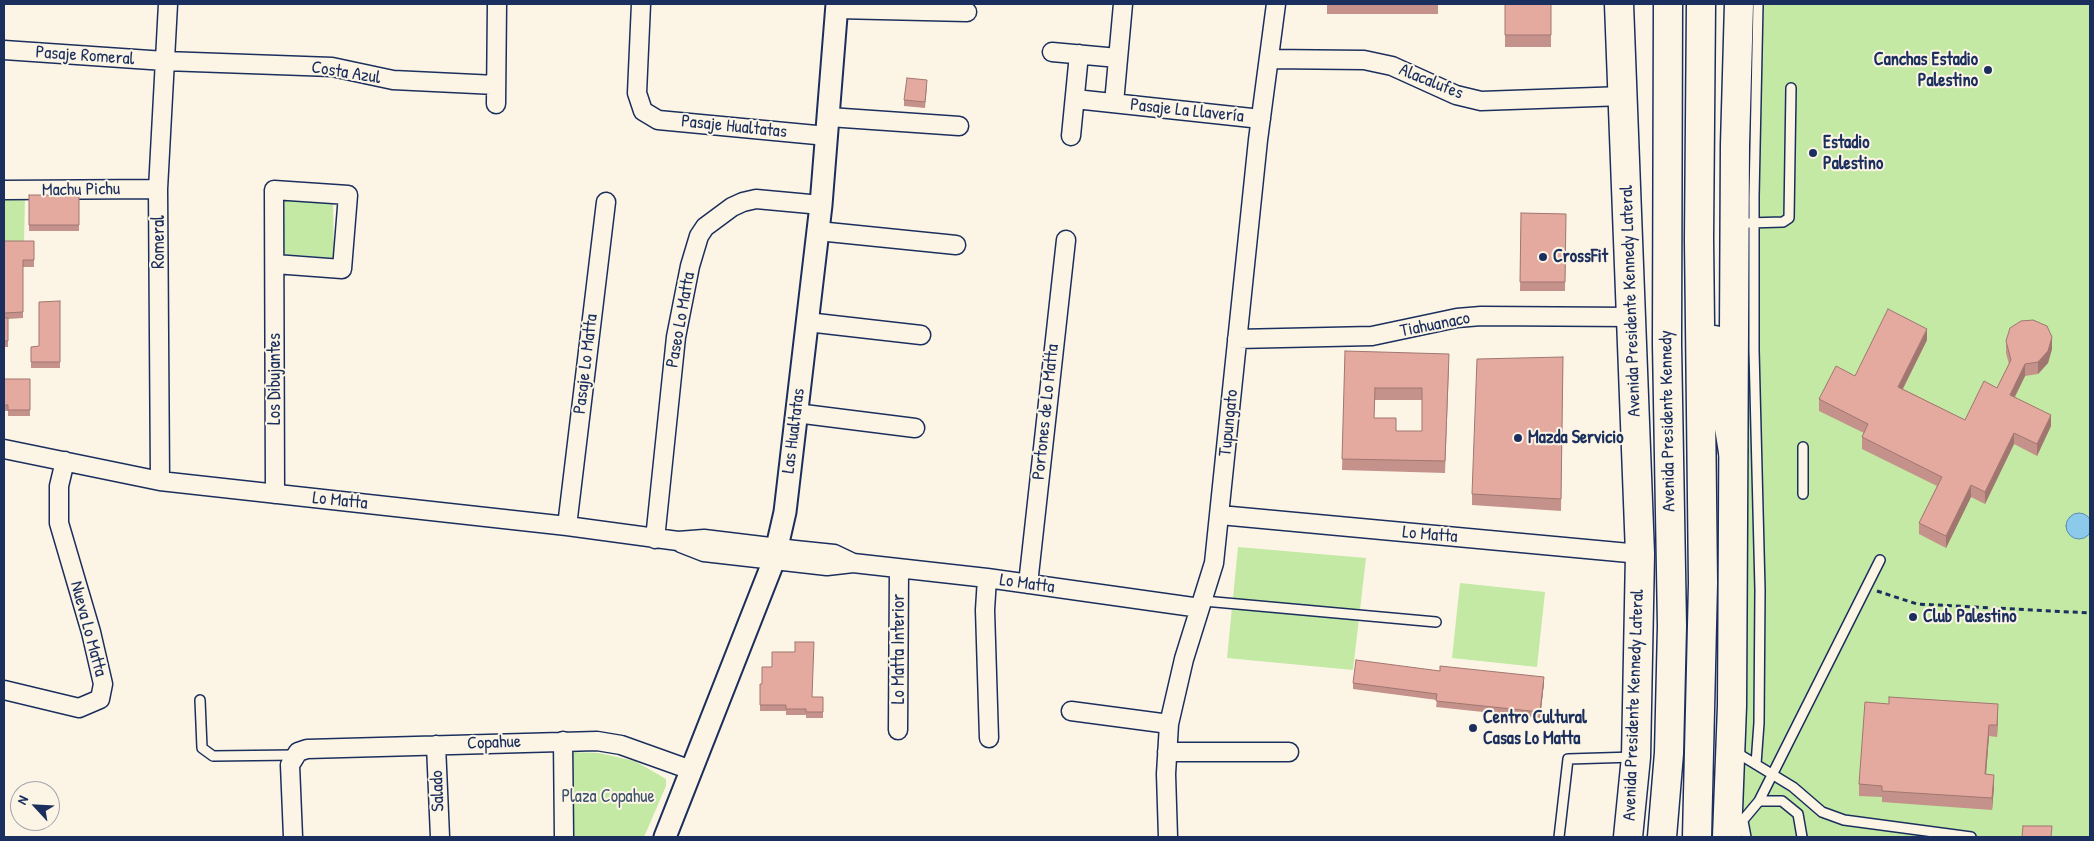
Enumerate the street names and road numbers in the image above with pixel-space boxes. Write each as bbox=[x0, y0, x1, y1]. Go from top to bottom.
street label: Pasaje Romeral bbox=[35, 42, 135, 70]
street label: Costa Azul bbox=[310, 57, 382, 89]
street label: Alacalufes bbox=[1396, 59, 1466, 105]
street label: Pasaje La Llavería bbox=[1129, 94, 1245, 128]
street label: Pasaje Hualtatas bbox=[680, 111, 788, 143]
street label: Machu Pichu bbox=[42, 179, 120, 201]
street label: Avenida Presidente Kennedy Lateral bbox=[1616, 185, 1646, 417]
street label: Romeral bbox=[148, 215, 170, 269]
street label: Paseo Lo Matta bbox=[662, 271, 700, 369]
street label: Tiahuanaco bbox=[1398, 308, 1472, 342]
street label: Pasaje Lo Matta bbox=[569, 313, 603, 415]
street label: Avenida Presidente Kennedy bbox=[1656, 330, 1680, 512]
street label: Los Dibujantes bbox=[264, 333, 286, 425]
street label: Portones de Lo Matta bbox=[1028, 343, 1064, 481]
street label: Las Hualtatas bbox=[778, 387, 810, 475]
street label: Tupungato bbox=[1215, 388, 1243, 458]
street label: Lo Matta bbox=[311, 487, 369, 515]
street label: Lo Matta bbox=[1402, 522, 1458, 548]
street label: Lo Matta bbox=[998, 569, 1056, 599]
street label: Nueva Lo Matta bbox=[65, 579, 111, 679]
street label: Avenida Presidente Kennedy Lateral bbox=[1619, 589, 1649, 821]
street label: Lo Matta Interior bbox=[888, 594, 910, 704]
street label: Copahue bbox=[467, 731, 521, 755]
street label: Salado bbox=[426, 770, 450, 812]

